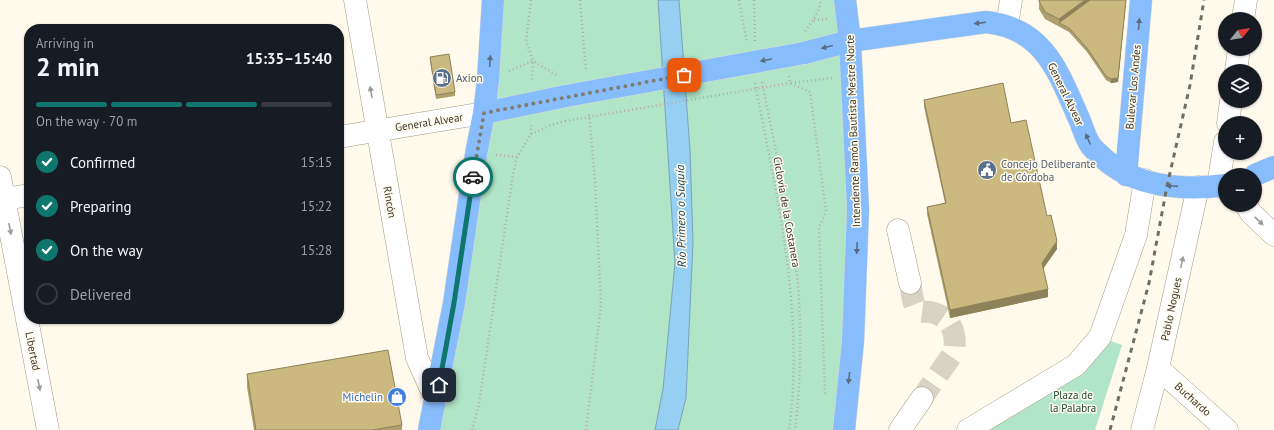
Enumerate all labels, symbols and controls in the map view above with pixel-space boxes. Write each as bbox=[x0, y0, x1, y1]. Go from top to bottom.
north arrow bbox=[1218, 12, 1262, 56]
map controls bbox=[1218, 12, 1262, 212]
one-way arrow bbox=[1135, 18, 1142, 30]
one-way arrow bbox=[974, 20, 986, 26]
street label: Intendente Ramón Bautista Mestre Norte bbox=[843, 34, 863, 227]
text: Arriving in bbox=[36, 35, 94, 52]
one-way arrow bbox=[821, 44, 833, 50]
street label: Bulevar Los Andes bbox=[1122, 44, 1144, 130]
text: 15:35–15:40 bbox=[246, 49, 332, 68]
text: 2 min bbox=[36, 50, 99, 83]
one-way arrow bbox=[486, 55, 493, 67]
pin bbox=[667, 58, 701, 92]
one-way arrow bbox=[760, 58, 772, 64]
street label: General Alvear bbox=[1045, 60, 1087, 128]
icon: bag bbox=[673, 64, 695, 86]
button: layers bbox=[1218, 64, 1262, 108]
fuel station icon: Axion bbox=[431, 67, 453, 89]
place label: Axion bbox=[456, 71, 483, 85]
one-way arrow bbox=[367, 86, 373, 98]
street label: General Alvear bbox=[394, 110, 464, 134]
text: On the way · 70 m bbox=[36, 113, 137, 130]
button: + bbox=[1218, 116, 1262, 160]
one-way arrow bbox=[1085, 134, 1091, 145]
icon: check bbox=[36, 151, 58, 173]
text: Confirmed bbox=[70, 153, 135, 172]
text: 15:15 bbox=[301, 154, 332, 171]
street label: Ciclovía de la Costanera bbox=[770, 156, 804, 268]
courier bbox=[453, 157, 493, 197]
place label: Concejo Deliberante de Córdoba bbox=[1001, 157, 1096, 184]
public building icon: Concejo Deliberante de Córdoba bbox=[976, 159, 998, 181]
water label: Río Primero o Suquía bbox=[672, 164, 689, 267]
icon: car bbox=[462, 166, 484, 188]
button: − bbox=[1218, 168, 1262, 212]
one-way arrow bbox=[1165, 183, 1178, 189]
street label: Rincón bbox=[380, 185, 400, 219]
icon: check bbox=[36, 195, 58, 217]
text: Preparing bbox=[70, 197, 132, 216]
text: 15:22 bbox=[301, 198, 332, 215]
one-way arrow bbox=[1254, 216, 1264, 225]
one-way arrow bbox=[7, 223, 13, 235]
icon: check bbox=[36, 239, 58, 261]
text: On the way bbox=[70, 241, 143, 260]
text: 15:28 bbox=[301, 242, 332, 259]
one-way arrow bbox=[853, 242, 860, 254]
one-way arrow bbox=[1179, 256, 1185, 268]
street label: Pablo Nogues bbox=[1157, 276, 1185, 342]
text: Delivered bbox=[70, 285, 131, 304]
street label: Libertad bbox=[22, 330, 44, 372]
pin bbox=[422, 368, 456, 402]
one-way arrow bbox=[846, 372, 853, 384]
icon: home bbox=[428, 374, 450, 396]
one-way arrow bbox=[37, 378, 43, 391]
street label: Buchardo bbox=[1172, 379, 1214, 419]
shop icon: Michelin bbox=[386, 386, 408, 408]
park label: Plaza de la Palabra bbox=[1050, 388, 1096, 415]
place label: Michelin bbox=[343, 390, 383, 404]

